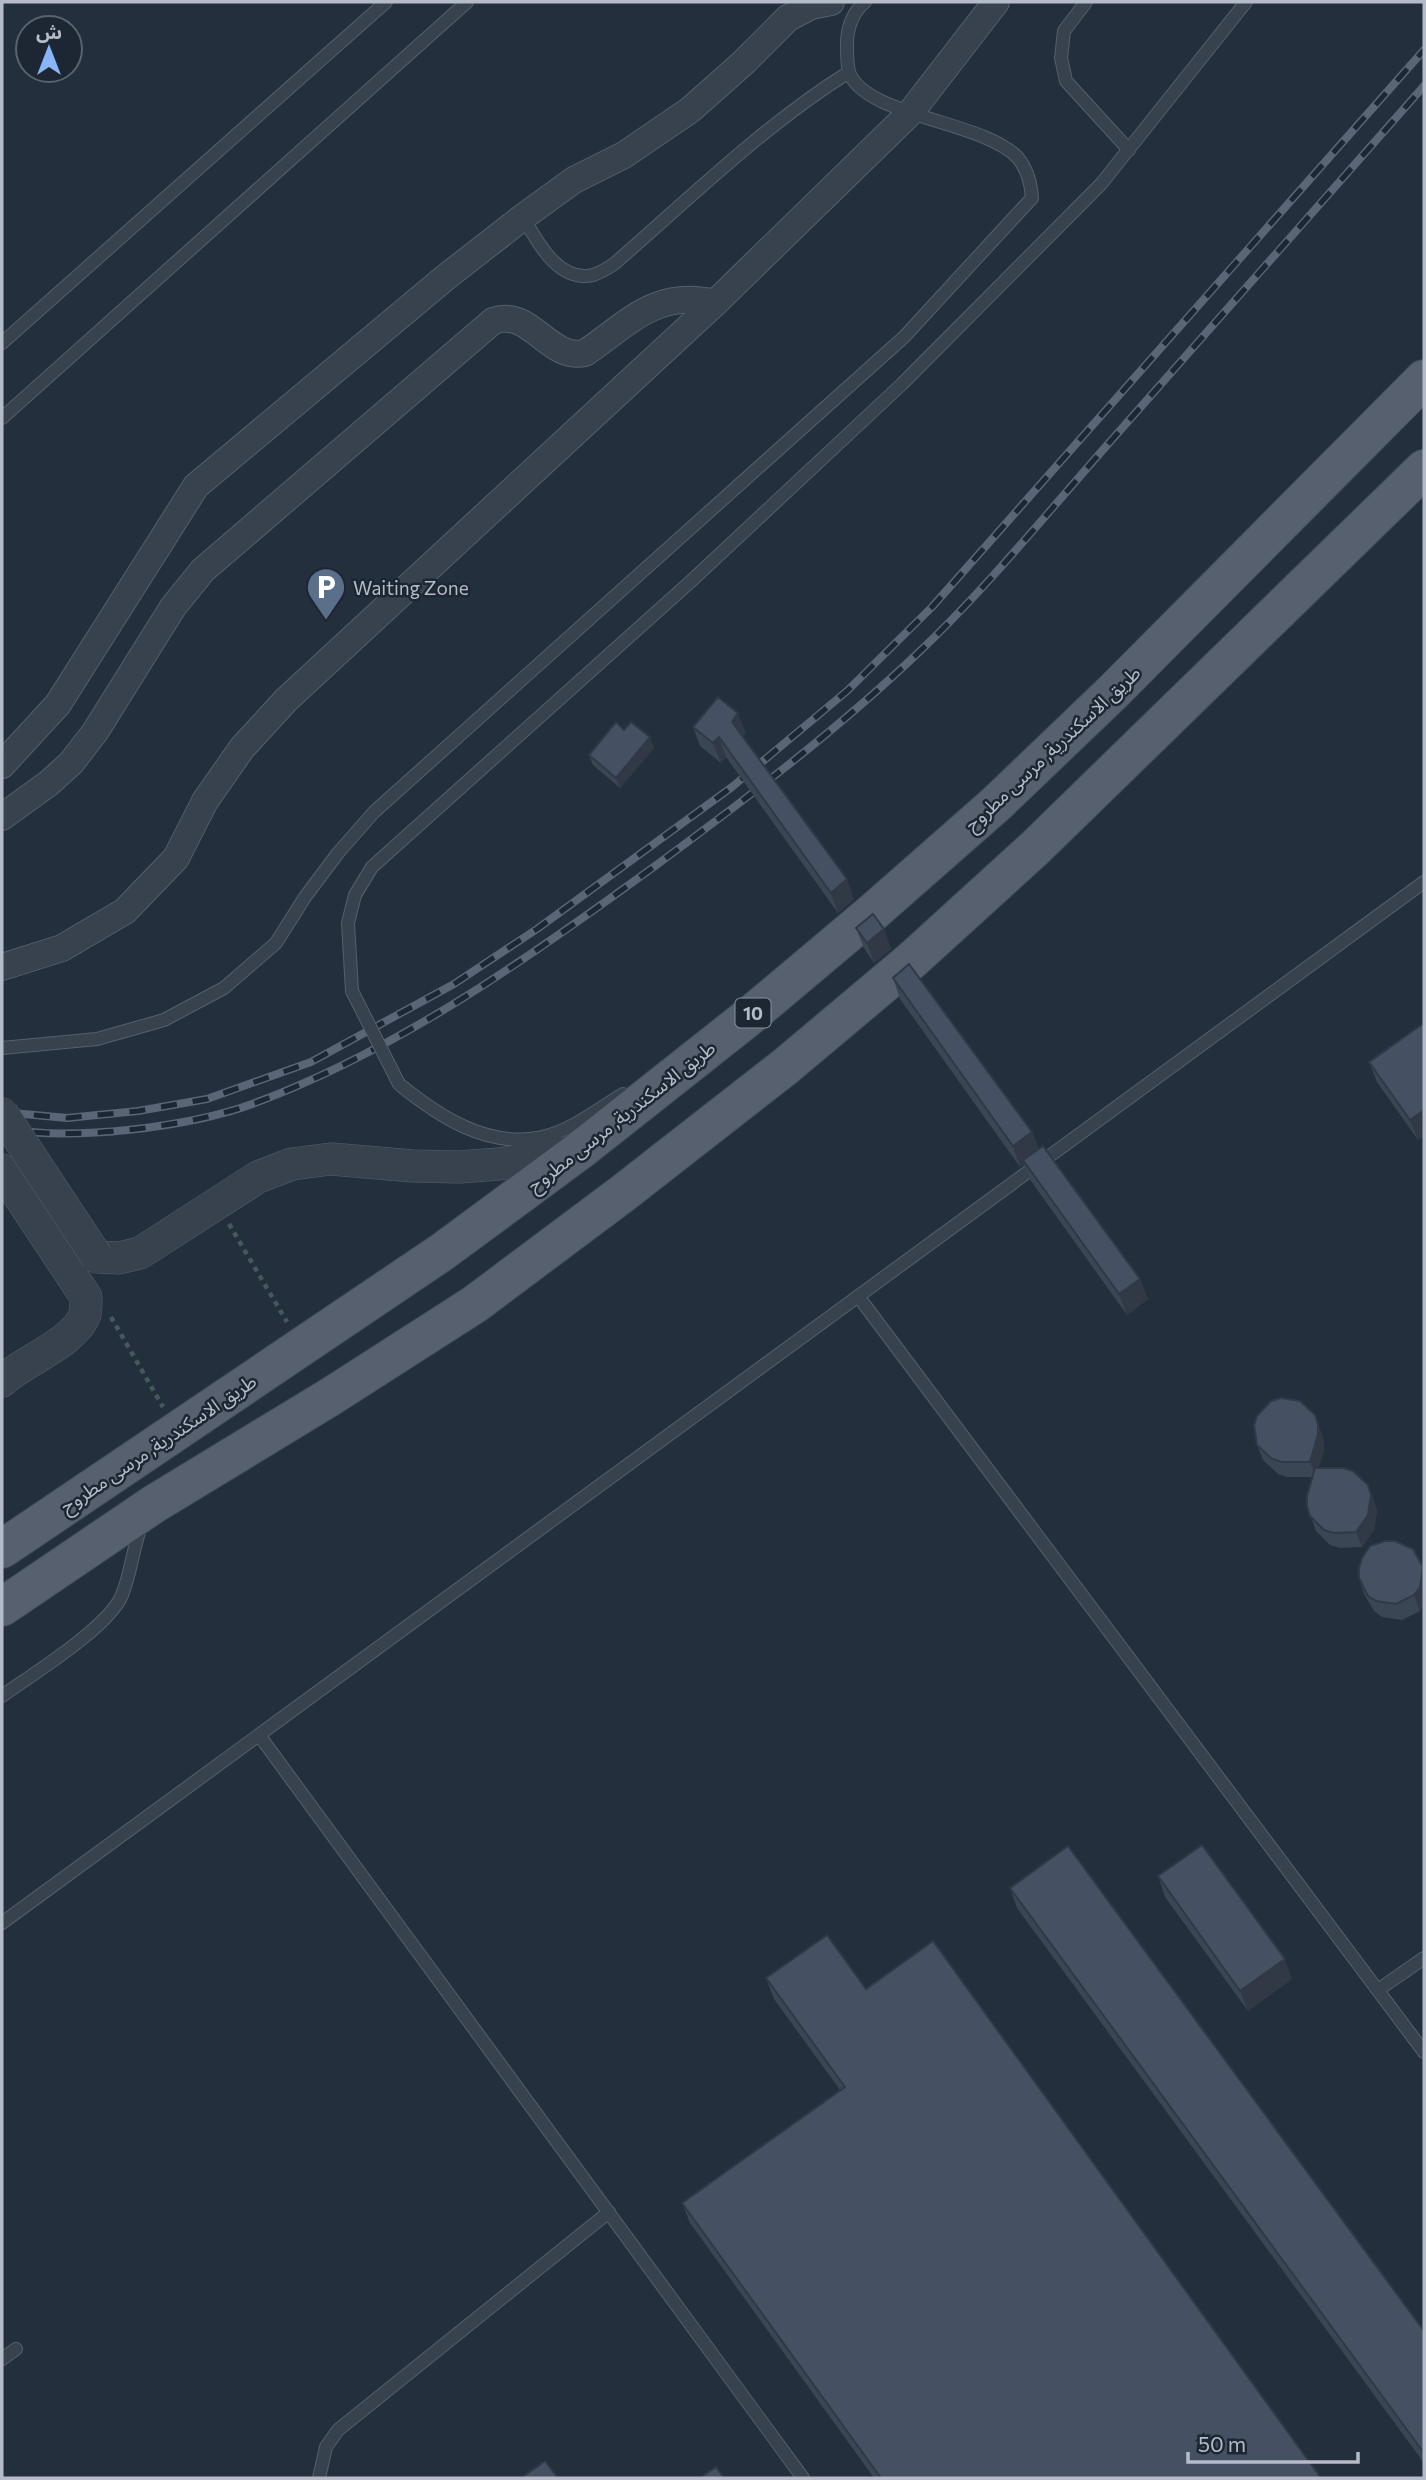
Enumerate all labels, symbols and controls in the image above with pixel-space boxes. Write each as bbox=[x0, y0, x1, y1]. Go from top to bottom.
north arrow bbox=[14, 14, 84, 84]
text: ش bbox=[36, 20, 62, 43]
parking icon: Waiting Zone bbox=[305, 566, 347, 621]
place label: Waiting Zone bbox=[353, 576, 469, 599]
street label: طريق الاسكندرية, مرسى مطروح bbox=[959, 661, 1147, 838]
road number: 10 bbox=[736, 998, 770, 1028]
street label: طريق الاسكندرية, مرسى مطروح bbox=[523, 1036, 721, 1199]
street label: طريق الاسكندرية, مرسى مطروح bbox=[56, 1369, 262, 1520]
scale bar bbox=[1188, 2420, 1358, 2464]
text: 50 m bbox=[1198, 2431, 1246, 2456]

